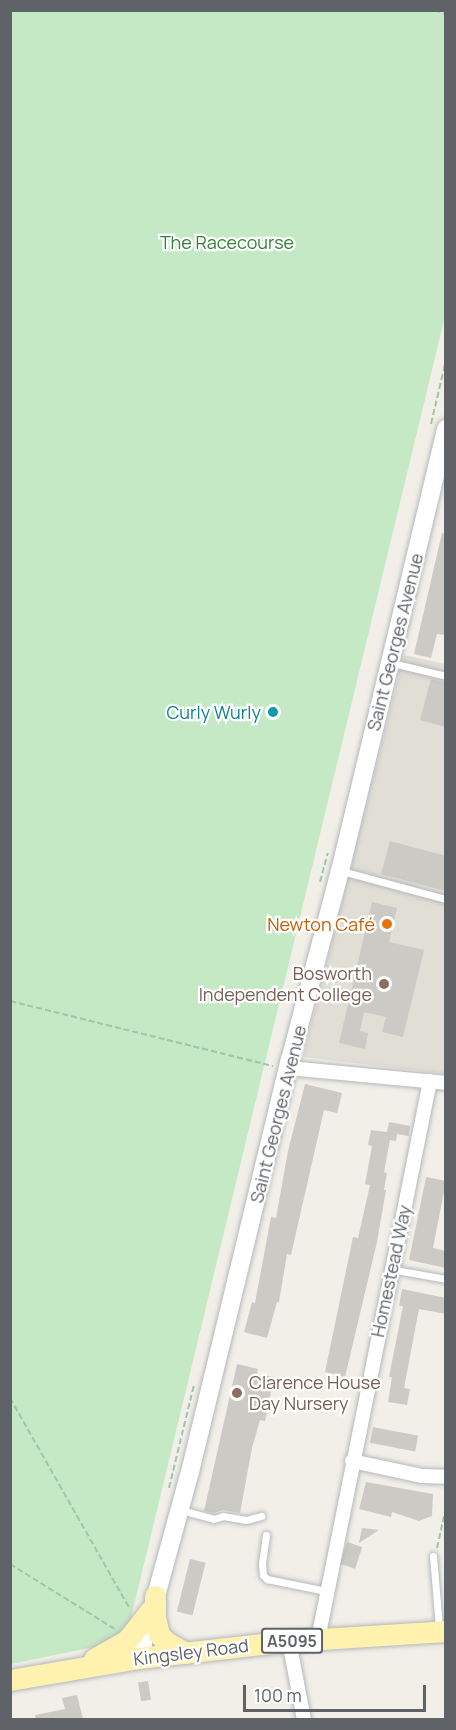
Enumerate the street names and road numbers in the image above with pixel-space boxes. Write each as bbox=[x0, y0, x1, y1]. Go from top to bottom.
street label: Saint Georges Avenue bbox=[362, 551, 428, 733]
street label: Saint Georges Avenue bbox=[245, 1023, 311, 1205]
street label: Homestead Way bbox=[366, 1203, 416, 1339]
road number: A5095 bbox=[260, 1628, 324, 1654]
street label: Kingsley Road bbox=[132, 1634, 250, 1670]

